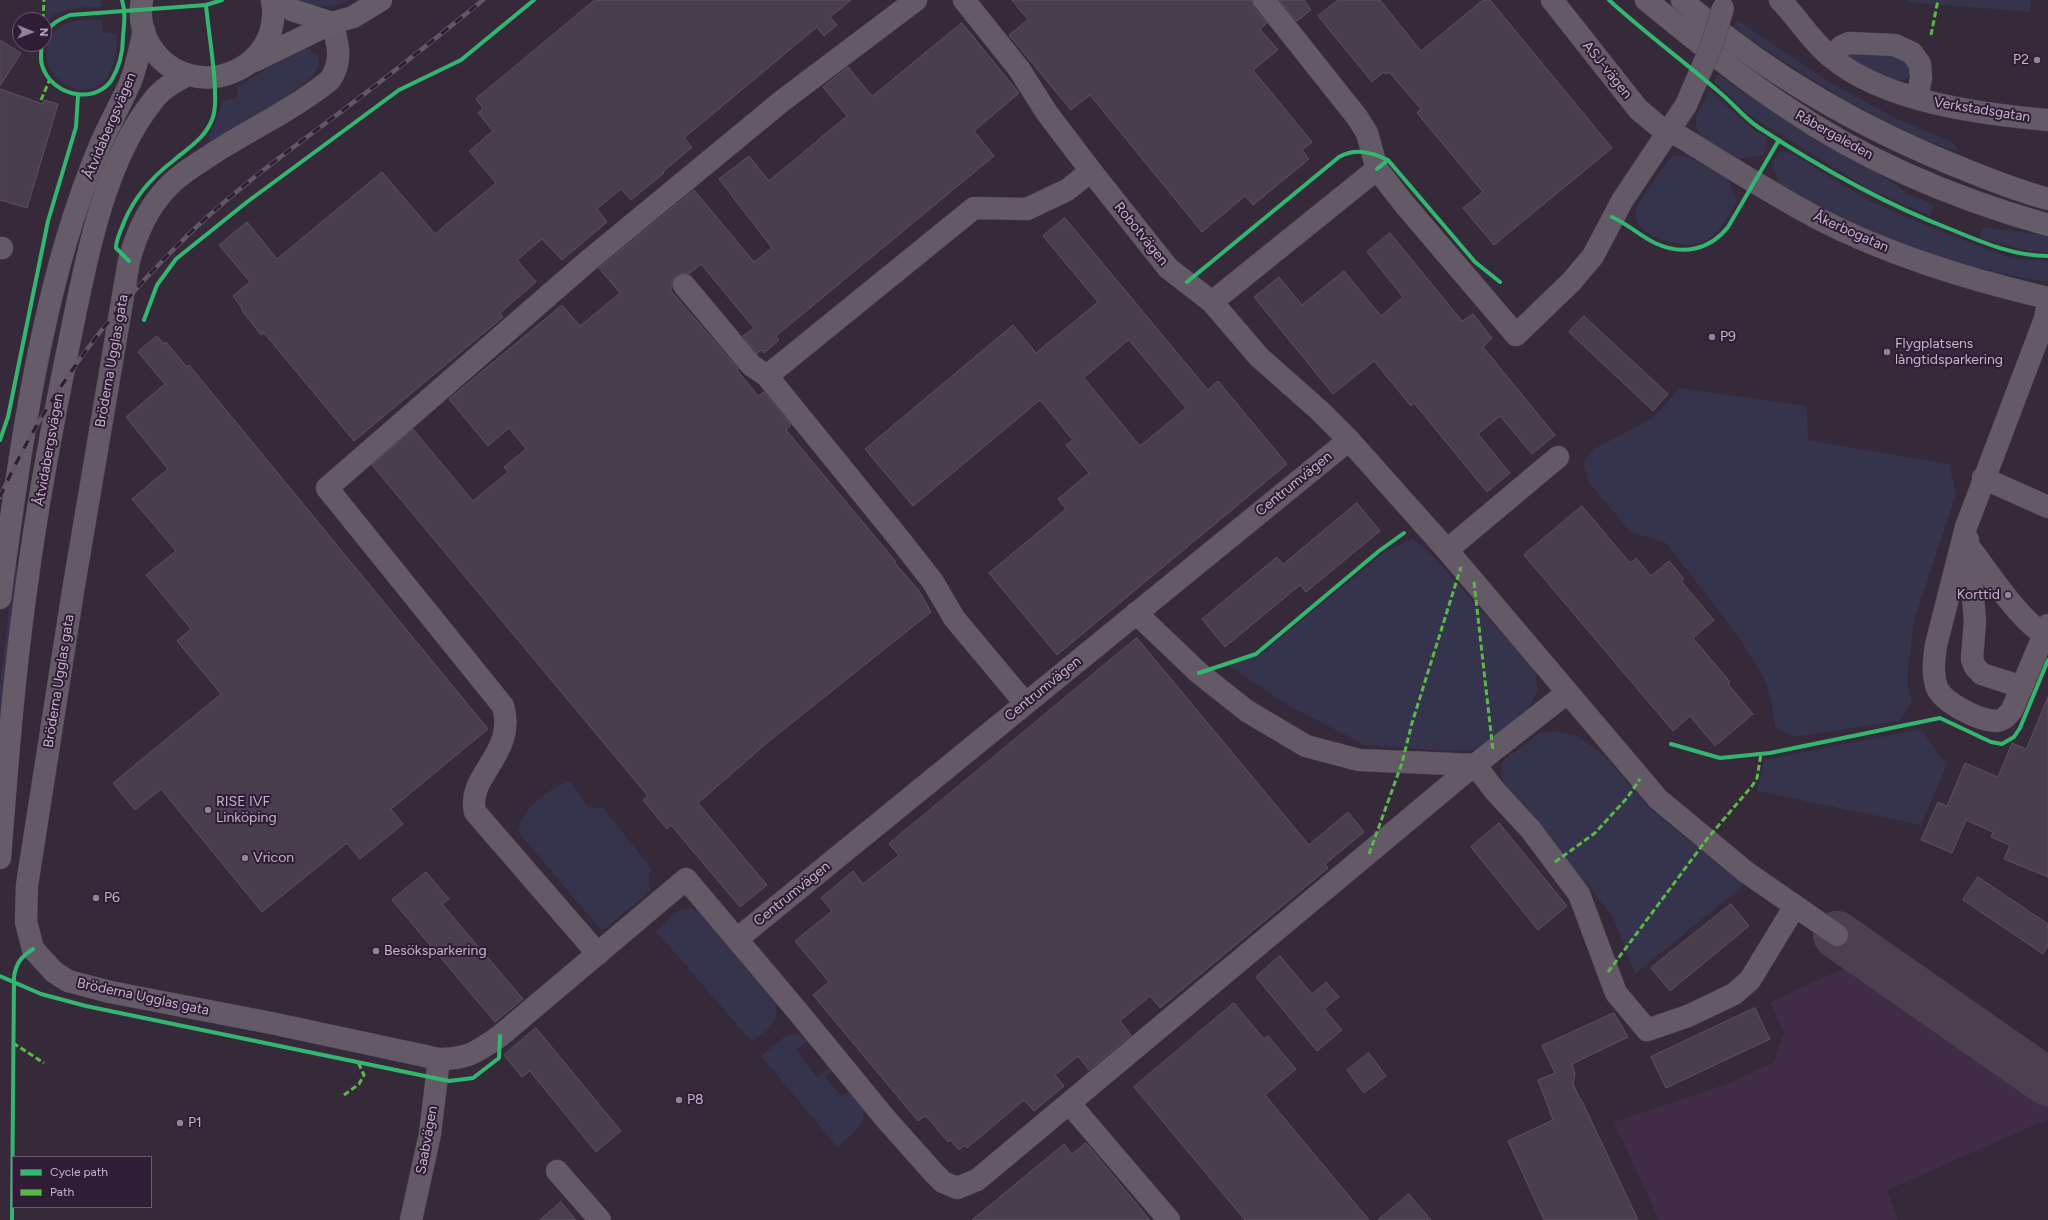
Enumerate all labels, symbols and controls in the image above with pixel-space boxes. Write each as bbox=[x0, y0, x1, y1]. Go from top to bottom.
north arrow bbox=[12, 12, 52, 52]
text: N bbox=[37, 28, 50, 37]
street label: ASJ-vägen bbox=[1579, 38, 1635, 102]
place label: P2 bbox=[2013, 52, 2029, 68]
marker: P2 bbox=[2032, 55, 2042, 65]
street label: Åtvidabergsvägen bbox=[80, 70, 140, 182]
street label: Verkstadsgatan bbox=[1933, 94, 2031, 126]
street label: Råbergaleden bbox=[1792, 107, 1876, 163]
street label: Robotvägen bbox=[1110, 199, 1172, 269]
street label: Åkerbogatan bbox=[1811, 208, 1891, 256]
street label: Bröderna Ugglas gata bbox=[92, 293, 132, 429]
place label: P9 bbox=[1720, 329, 1736, 345]
marker: P9 bbox=[1707, 332, 1717, 342]
place label: Flygplatsens långtidsparkering bbox=[1895, 336, 2003, 368]
marker: Flygplatsens långtidsparkering bbox=[1882, 347, 1892, 357]
street label: Åtvidabergsvägen bbox=[31, 392, 67, 508]
street label: Centrumvägen bbox=[1252, 448, 1336, 520]
place label: Korttid bbox=[1957, 587, 2000, 603]
marker: Korttid bbox=[2003, 590, 2013, 600]
street label: Bröderna Ugglas gata bbox=[40, 613, 78, 749]
street label: Centrumvägen bbox=[1001, 653, 1085, 725]
place label: RISE IVF Linköping bbox=[216, 794, 277, 826]
marker: RISE IVF Linköping bbox=[203, 805, 213, 815]
place label: Vricon bbox=[253, 850, 294, 866]
marker: Vricon bbox=[240, 853, 250, 863]
street label: Centrumvägen bbox=[750, 858, 834, 930]
place label: P6 bbox=[104, 890, 120, 906]
marker: P6 bbox=[91, 893, 101, 903]
place label: Besöksparkering bbox=[384, 943, 487, 959]
marker: Besöksparkering bbox=[371, 946, 381, 956]
street label: Bröderna Ugglas gata bbox=[75, 975, 211, 1019]
place label: P8 bbox=[687, 1092, 704, 1108]
marker: P8 bbox=[674, 1095, 684, 1105]
street label: Saabvägen bbox=[413, 1105, 441, 1175]
place label: P1 bbox=[188, 1115, 202, 1131]
marker: P1 bbox=[175, 1118, 185, 1128]
legend bbox=[12, 1156, 152, 1208]
text: Cycle path bbox=[50, 1165, 108, 1179]
text: Path bbox=[50, 1185, 74, 1199]

